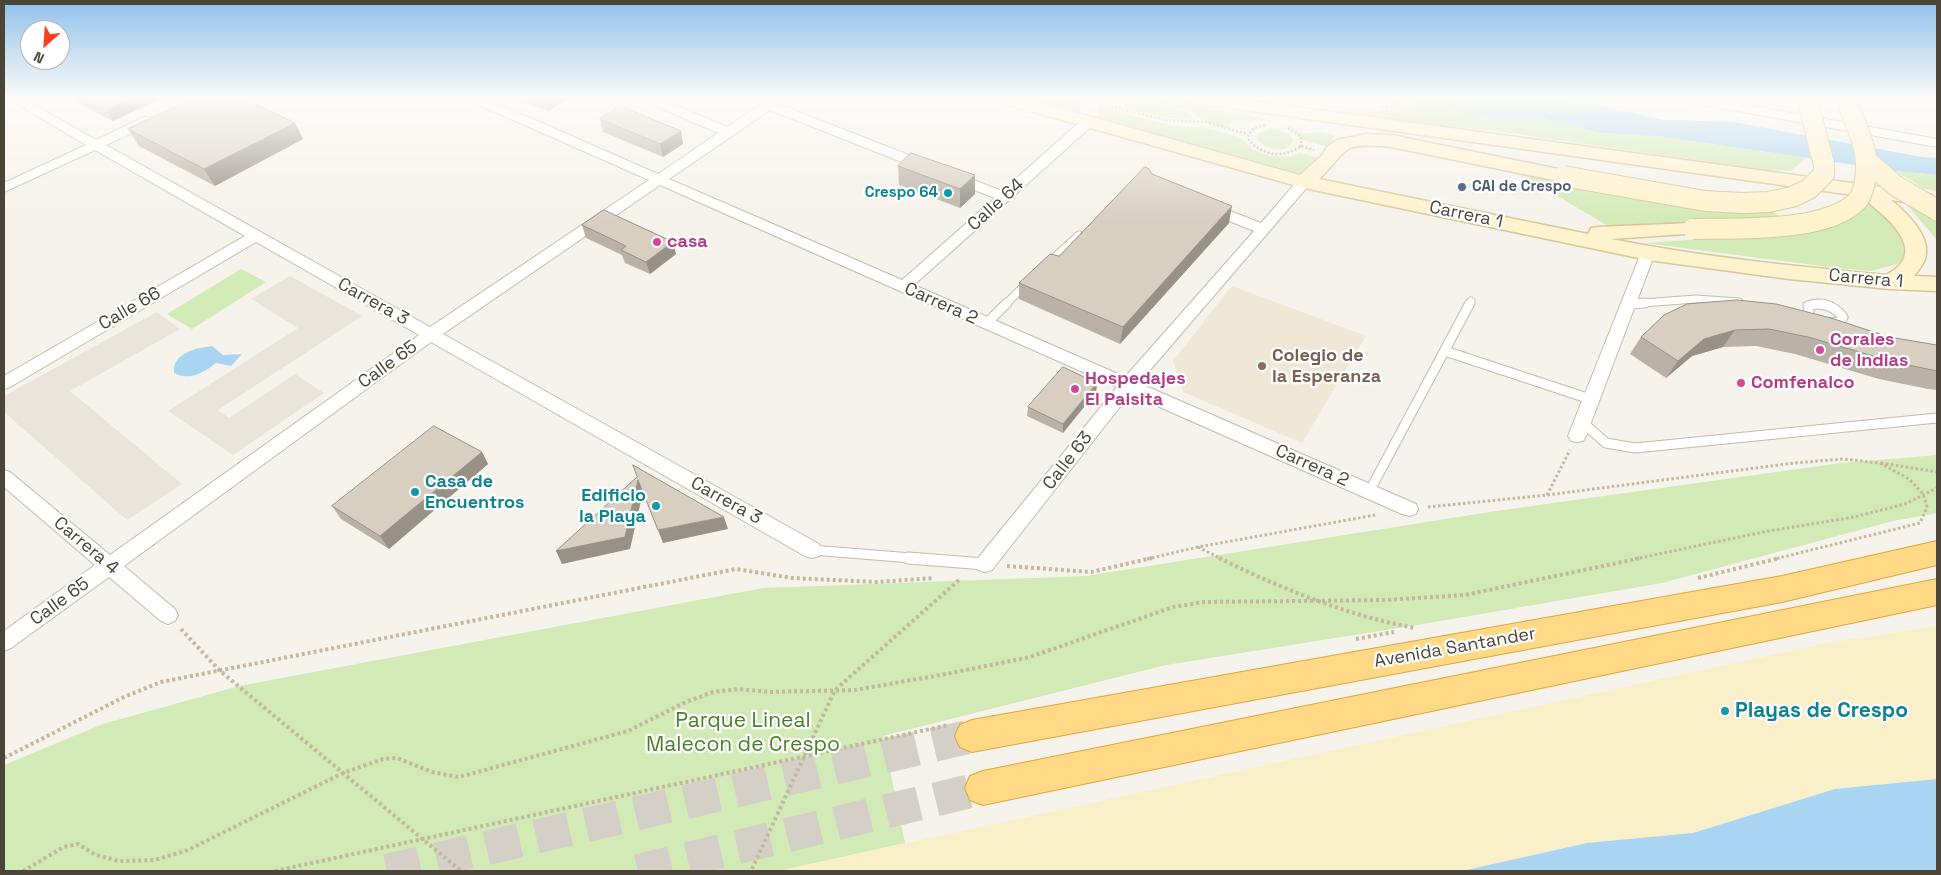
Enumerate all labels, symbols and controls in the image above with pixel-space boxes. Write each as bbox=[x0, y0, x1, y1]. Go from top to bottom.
north arrow bbox=[20, 20, 70, 70]
text: N bbox=[31, 47, 47, 68]
street label: Calle 64 bbox=[963, 174, 1029, 236]
place label: CAI de Crespo bbox=[1472, 178, 1571, 196]
marker: CAI de Crespo bbox=[1456, 181, 1468, 193]
place label: Crespo 64 bbox=[865, 184, 938, 202]
marker: Crespo 64 bbox=[942, 187, 954, 199]
street label: Carrera 1 bbox=[1427, 197, 1505, 233]
place label: casa bbox=[667, 231, 708, 253]
marker: casa bbox=[651, 236, 663, 248]
street label: Carrera 1 bbox=[1828, 265, 1904, 293]
street label: Carrera 3 bbox=[334, 274, 412, 330]
street label: Carrera 2 bbox=[901, 278, 981, 330]
street label: Calle 66 bbox=[95, 283, 165, 335]
place label: Corales de Indias bbox=[1830, 329, 1908, 372]
street label: Calle 65 bbox=[354, 336, 422, 394]
marker: Corales de Indias bbox=[1814, 344, 1826, 356]
place label: Colegio de la Esperanza bbox=[1272, 345, 1381, 388]
marker: Colegio de la Esperanza bbox=[1256, 360, 1268, 372]
place label: Hospedajes El Paisita bbox=[1085, 368, 1186, 410]
place label: Comfenalco bbox=[1751, 372, 1855, 394]
marker: Comfenalco bbox=[1735, 377, 1747, 389]
marker: Hospedajes El Paisita bbox=[1069, 383, 1081, 395]
street label: Calle 63 bbox=[1039, 428, 1097, 494]
street label: Carrera 2 bbox=[1272, 440, 1352, 492]
place label: Casa de Encuentros bbox=[425, 471, 524, 514]
street label: Carrera 3 bbox=[687, 473, 765, 529]
place label: Edificio la Playa bbox=[579, 485, 646, 528]
marker: Casa de Encuentros bbox=[409, 486, 421, 498]
marker: Edificio la Playa bbox=[650, 500, 662, 512]
street label: Carrera 4 bbox=[49, 512, 123, 580]
street label: Calle 65 bbox=[26, 573, 94, 631]
street label: Avenida Santander bbox=[1372, 623, 1538, 673]
place label: Playas de Crespo bbox=[1735, 698, 1908, 724]
marker: Playas de Crespo bbox=[1719, 705, 1731, 717]
park label: Parque Lineal Malecon de Crespo bbox=[646, 708, 840, 758]

